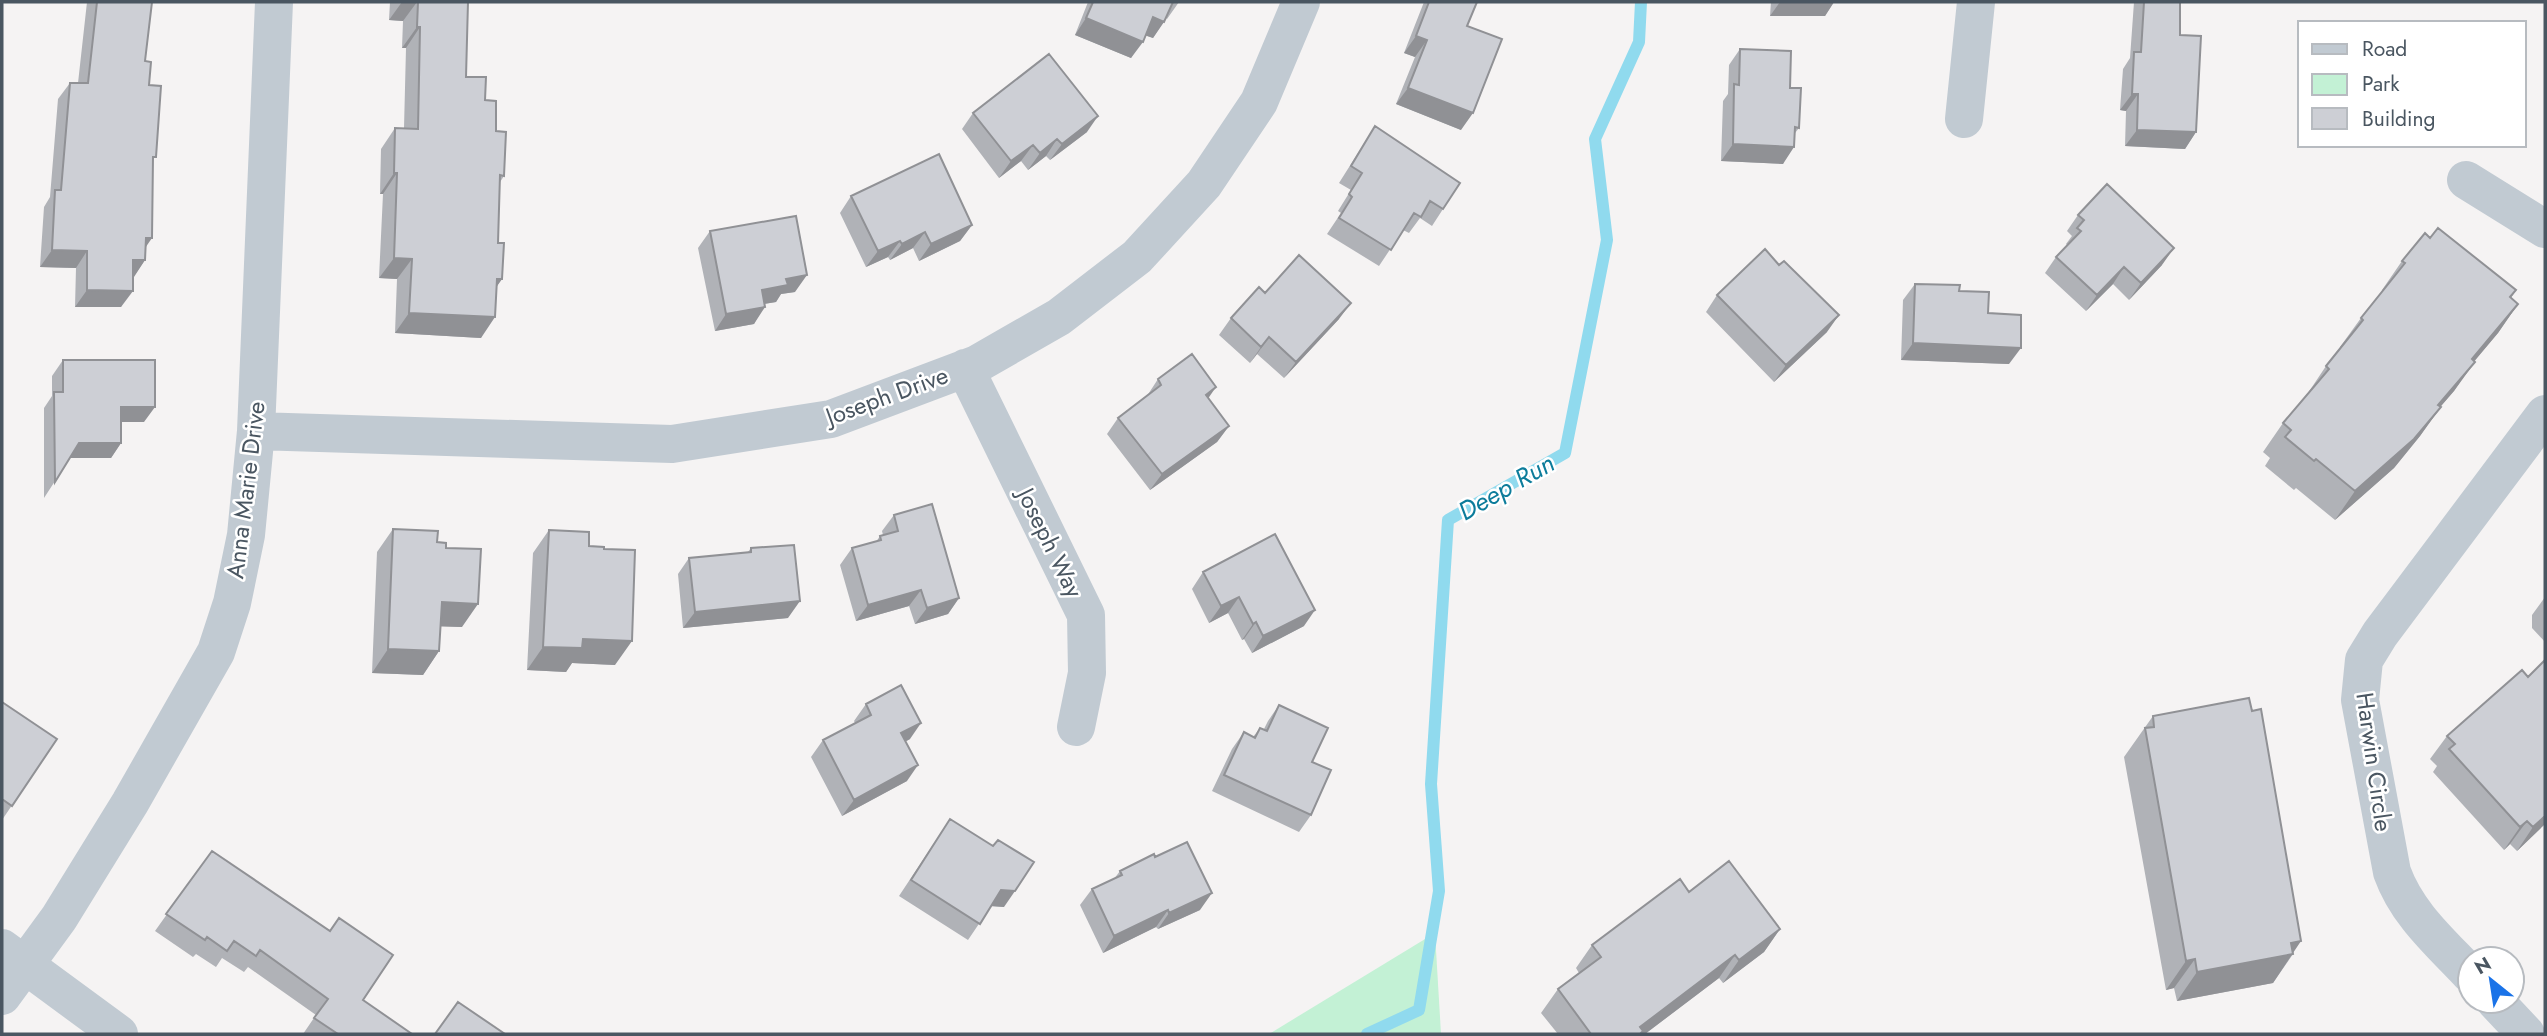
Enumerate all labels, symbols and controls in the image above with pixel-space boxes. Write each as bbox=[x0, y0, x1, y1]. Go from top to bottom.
legend bbox=[2298, 21, 2526, 147]
text: Road bbox=[2362, 34, 2407, 64]
text: Park bbox=[2362, 69, 2400, 99]
text: Building bbox=[2362, 104, 2435, 134]
street label: Joseph Drive bbox=[818, 357, 953, 435]
street label: Anna Marie Drive bbox=[217, 399, 274, 580]
water label: Deep Run bbox=[1451, 444, 1561, 530]
street label: Joseph Way bbox=[1008, 480, 1092, 604]
street label: Harwin Circle bbox=[2347, 690, 2402, 834]
north arrow bbox=[2456, 945, 2526, 1015]
text: N bbox=[2469, 950, 2496, 981]

